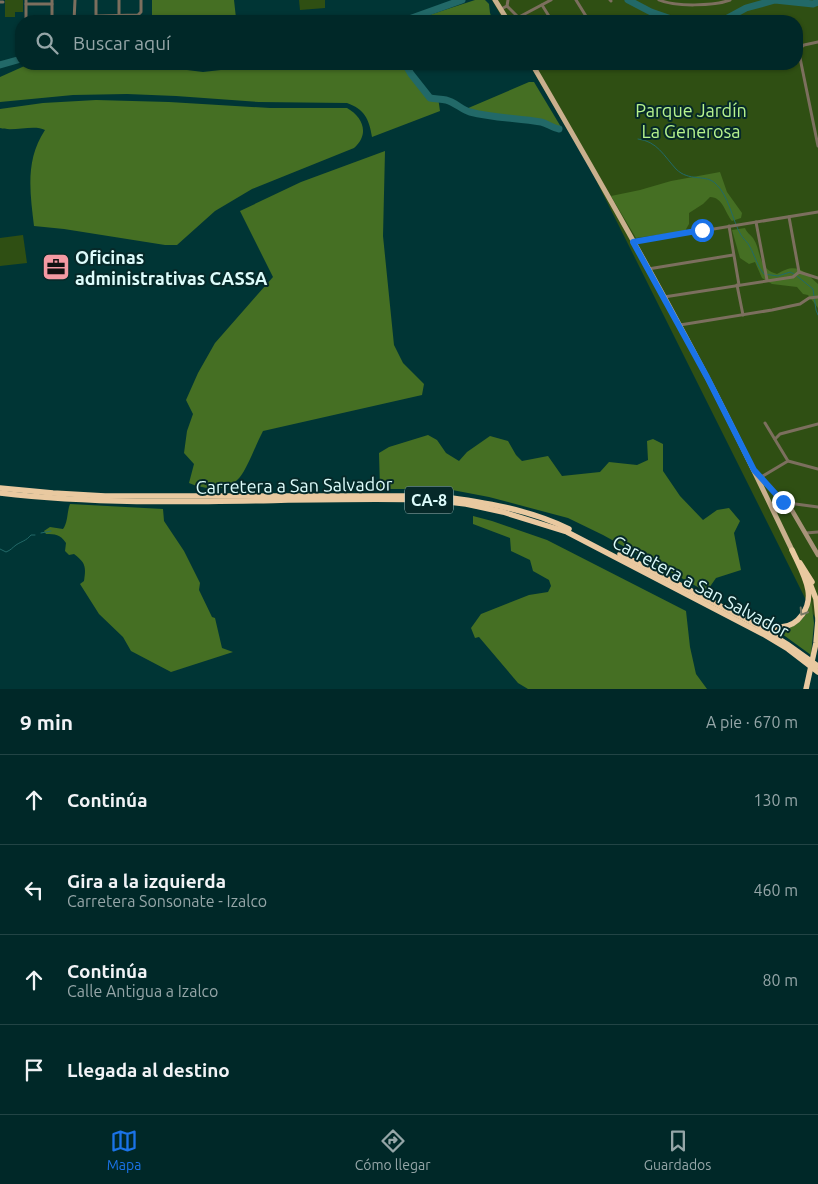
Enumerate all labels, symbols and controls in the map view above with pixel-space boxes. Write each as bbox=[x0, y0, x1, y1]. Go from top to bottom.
search box bbox=[15, 15, 803, 70]
icon: search bbox=[33, 29, 61, 57]
text: Buscar aquí bbox=[73, 32, 171, 54]
park label: Parque Jardín La Generosa bbox=[635, 100, 747, 141]
route start bbox=[691, 219, 714, 242]
place label: Oficinas administrativas CASSA bbox=[75, 247, 268, 288]
office icon: Oficinas administrativas CASSA bbox=[41, 252, 71, 282]
street label: Carretera a San Salvador bbox=[195, 473, 393, 497]
road number: CA-8 bbox=[405, 486, 453, 514]
route end bbox=[772, 491, 795, 514]
street label: Carretera a San Salvador bbox=[609, 531, 793, 641]
one-way arrow bbox=[800, 606, 809, 616]
text: 9 min bbox=[20, 710, 73, 734]
text: A pie · 670 m bbox=[706, 713, 798, 731]
icon: ahead bbox=[20, 786, 48, 814]
text: Continúa bbox=[67, 789, 148, 811]
text: 130 m bbox=[753, 791, 798, 809]
text: Gira a la izquierda bbox=[67, 870, 226, 892]
icon: left bbox=[20, 876, 48, 904]
text: 460 m bbox=[753, 881, 798, 899]
text: Carretera Sonsonate - Izalco bbox=[67, 892, 267, 910]
text: Continúa bbox=[67, 960, 148, 982]
icon: ahead bbox=[20, 966, 48, 994]
text: 80 m bbox=[762, 971, 798, 989]
text: Calle Antigua a Izalco bbox=[67, 982, 218, 1000]
icon: arrive bbox=[20, 1056, 48, 1084]
text: Llegada al destino bbox=[67, 1059, 230, 1081]
tab: Mapa bbox=[107, 1127, 141, 1173]
tab: Cómo llegar bbox=[355, 1127, 430, 1173]
tab: Guardados bbox=[644, 1127, 711, 1173]

